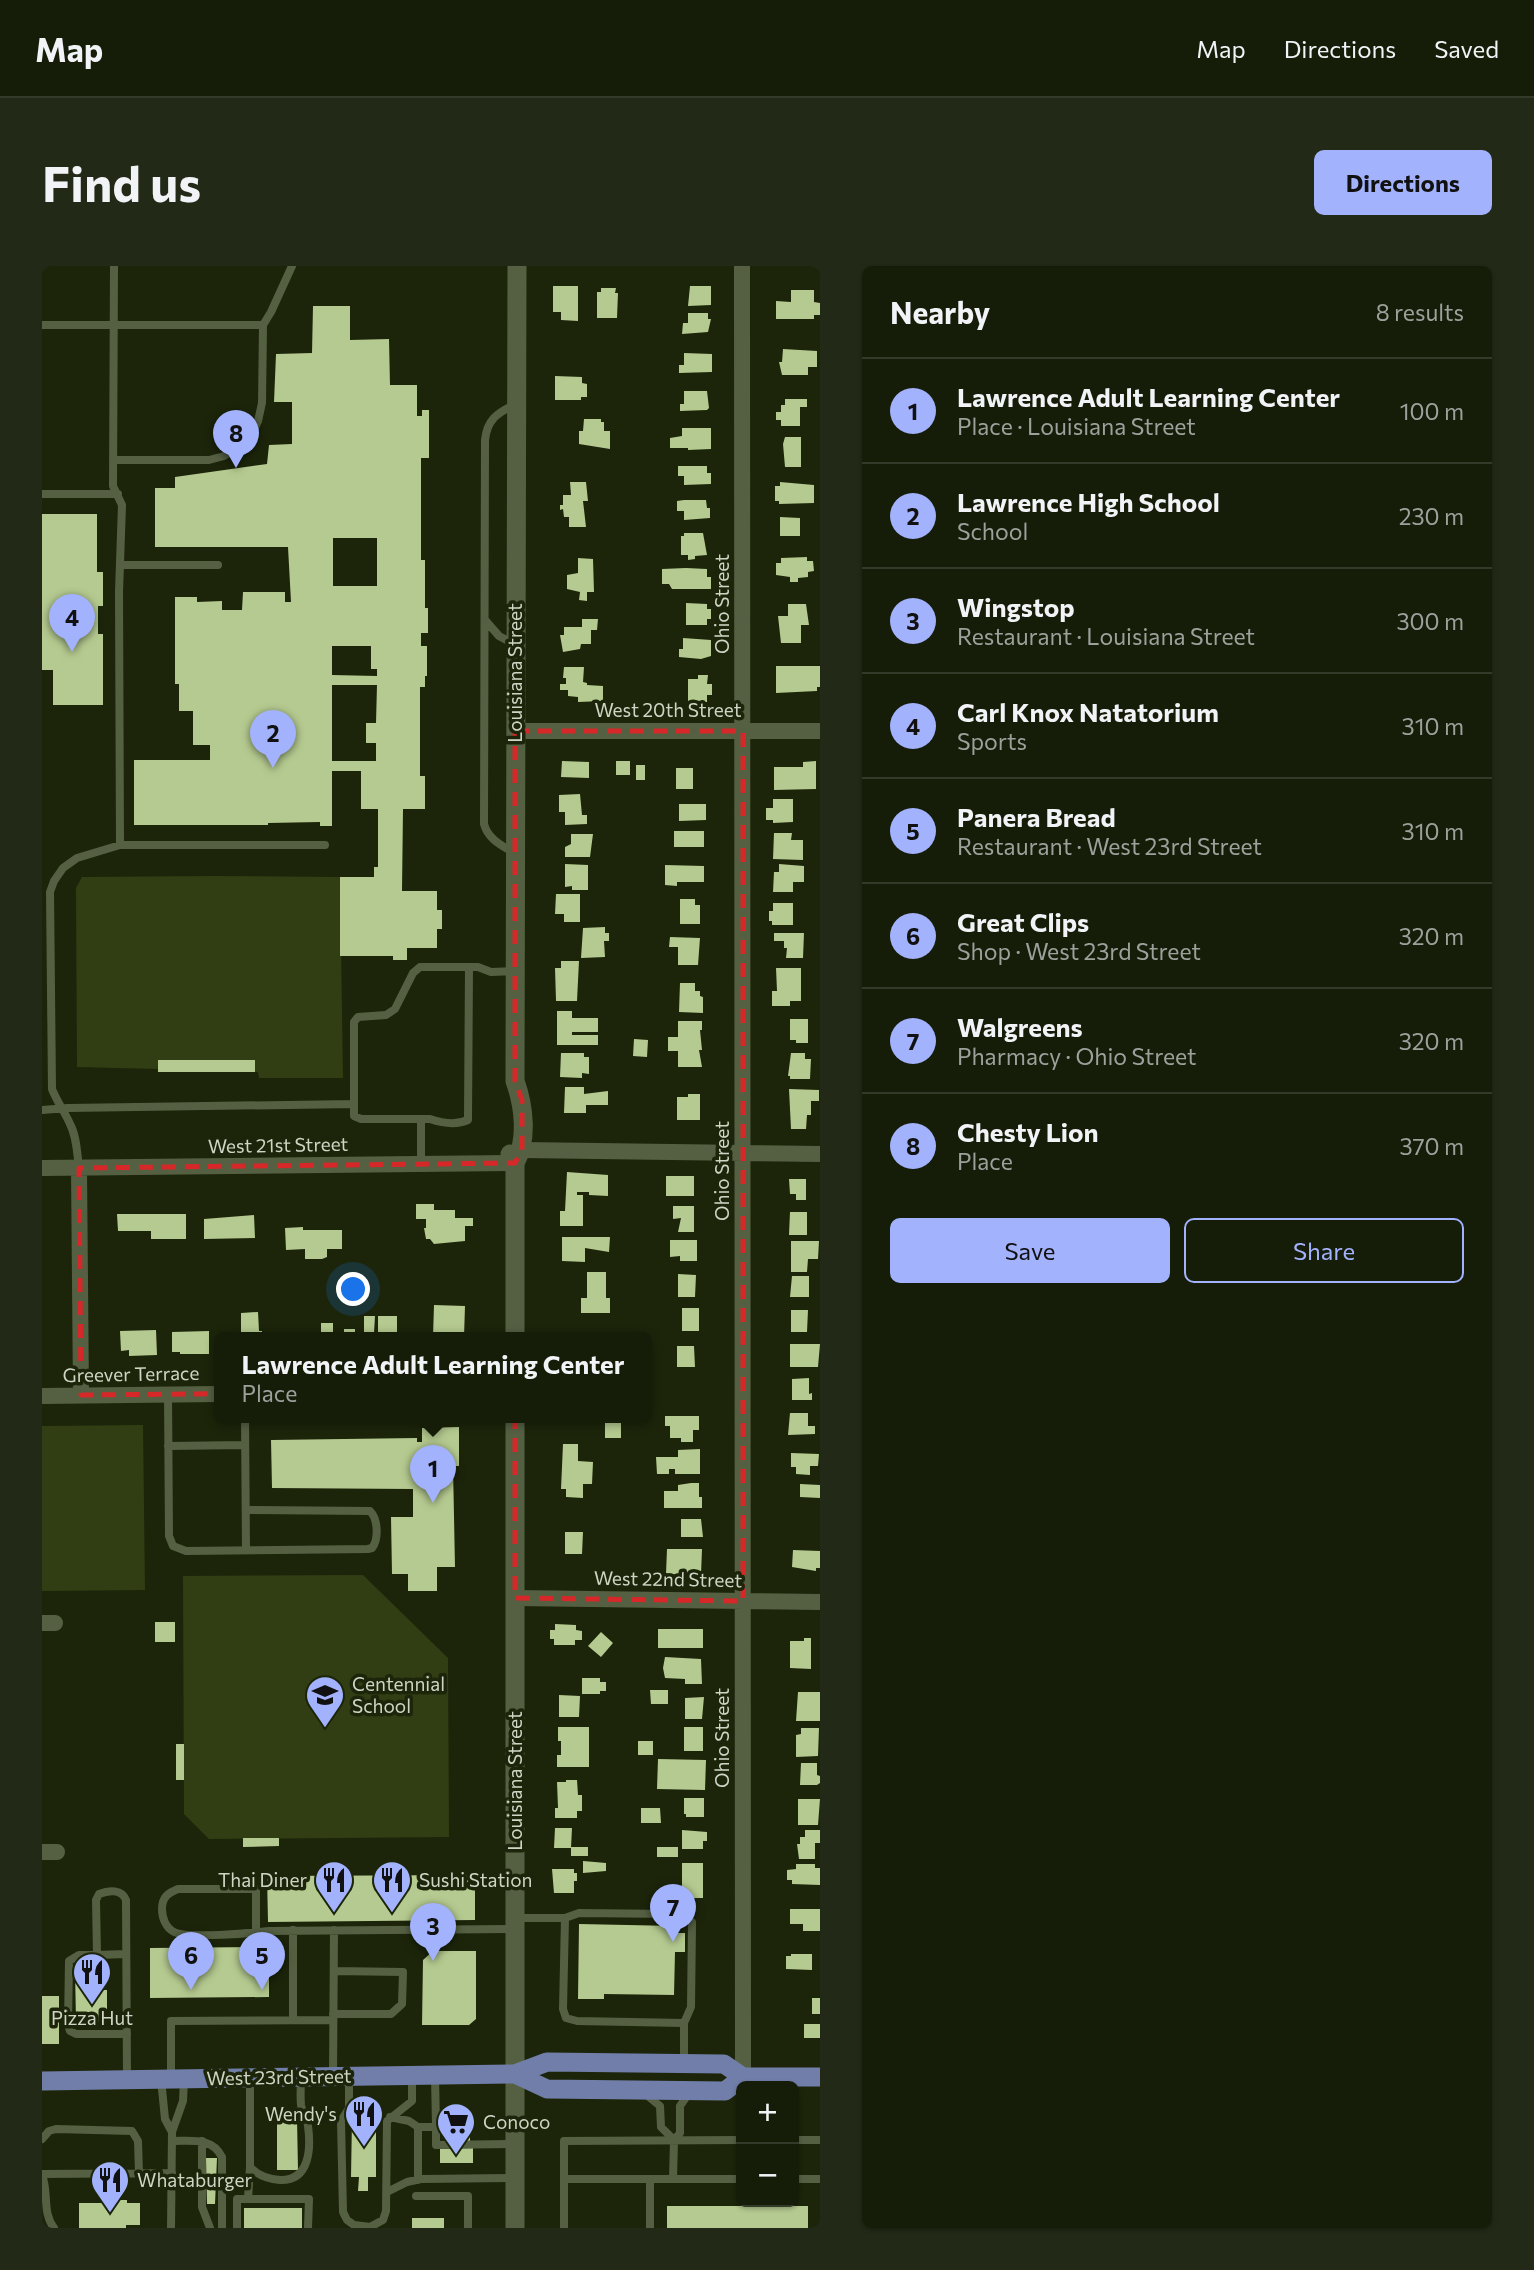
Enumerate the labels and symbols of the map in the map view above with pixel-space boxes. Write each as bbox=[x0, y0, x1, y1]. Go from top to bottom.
pin: 8 bbox=[213, 410, 259, 468]
street label: Ohio Street bbox=[710, 554, 733, 654]
pin: 4 bbox=[49, 594, 95, 652]
street label: Louisiana Street bbox=[503, 603, 526, 743]
street label: West 20th Street bbox=[595, 698, 742, 721]
pin: 2 bbox=[250, 710, 296, 768]
street label: Ohio Street bbox=[710, 1121, 733, 1221]
street label: West 21st Street bbox=[208, 1132, 349, 1157]
your location bbox=[336, 1272, 370, 1306]
street label: Greever Terrace bbox=[62, 1361, 200, 1386]
pin: 1 bbox=[410, 1445, 456, 1503]
street label: West 22nd Street bbox=[594, 1566, 743, 1591]
place label: Centennial School bbox=[352, 1672, 445, 1717]
school or university icon: Centennial School bbox=[304, 1674, 346, 1729]
street label: Ohio Street bbox=[710, 1688, 733, 1788]
street label: Louisiana Street bbox=[503, 1711, 526, 1851]
restaurant icon: Thai Diner bbox=[313, 1859, 355, 1914]
restaurant icon: Sushi Station bbox=[371, 1859, 413, 1914]
place label: Thai Diner bbox=[218, 1868, 307, 1891]
place label: Sushi Station bbox=[419, 1868, 532, 1891]
pin: 7 bbox=[650, 1884, 696, 1942]
pin: 3 bbox=[410, 1903, 456, 1961]
pin: 6 bbox=[168, 1932, 214, 1990]
pin: 5 bbox=[239, 1932, 285, 1990]
restaurant icon: Pizza Hut bbox=[71, 1951, 113, 2006]
place label: Pizza Hut bbox=[51, 2006, 133, 2029]
street label: West 23rd Street bbox=[206, 2064, 352, 2089]
restaurant icon: Wendy's bbox=[343, 2093, 385, 2148]
supermarket icon: Conoco bbox=[435, 2101, 477, 2156]
place label: Wendy's bbox=[265, 2102, 337, 2125]
place label: Conoco bbox=[483, 2110, 550, 2133]
restaurant icon: Whataburger bbox=[89, 2159, 131, 2214]
place label: Whataburger bbox=[137, 2168, 253, 2191]

